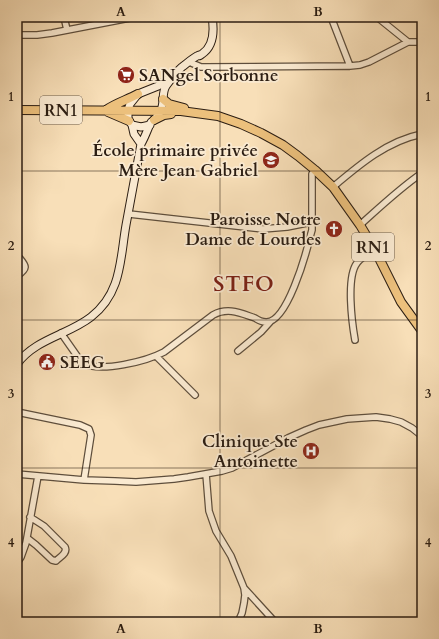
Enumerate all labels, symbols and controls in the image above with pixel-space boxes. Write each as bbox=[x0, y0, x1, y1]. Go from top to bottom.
text: A bbox=[116, 3, 126, 21]
text: B bbox=[313, 3, 323, 21]
place label: SANgel Sorbonne bbox=[139, 64, 278, 87]
supermarket icon: SANgel Sorbonne bbox=[116, 65, 136, 85]
text: 1 bbox=[8, 88, 14, 106]
text: 1 bbox=[425, 88, 431, 106]
road number: RN1 bbox=[40, 96, 82, 124]
place label: École primaire privée Mère Jean Gabriel bbox=[92, 139, 258, 182]
school or university icon: École primaire privée Mère Jean Gabriel bbox=[261, 150, 281, 170]
place label: Paroisse Notre Dame de Lourdes bbox=[185, 208, 321, 251]
church icon: Paroisse Notre Dame de Lourdes bbox=[324, 219, 344, 239]
road number: RN1 bbox=[352, 233, 394, 261]
text: 2 bbox=[8, 237, 15, 255]
text: 2 bbox=[425, 237, 432, 255]
district label: STFO bbox=[213, 270, 275, 299]
place label: SEEG bbox=[60, 351, 105, 374]
public building icon: SEEG bbox=[37, 352, 57, 372]
text: 3 bbox=[8, 385, 15, 403]
text: 3 bbox=[425, 385, 432, 403]
place label: Clinique Ste Antoinette bbox=[202, 430, 298, 473]
hospital icon: Clinique Ste Antoinette bbox=[301, 441, 321, 461]
text: 4 bbox=[8, 534, 15, 552]
text: 4 bbox=[425, 534, 432, 552]
text: A bbox=[116, 620, 126, 638]
text: B bbox=[313, 620, 323, 638]

